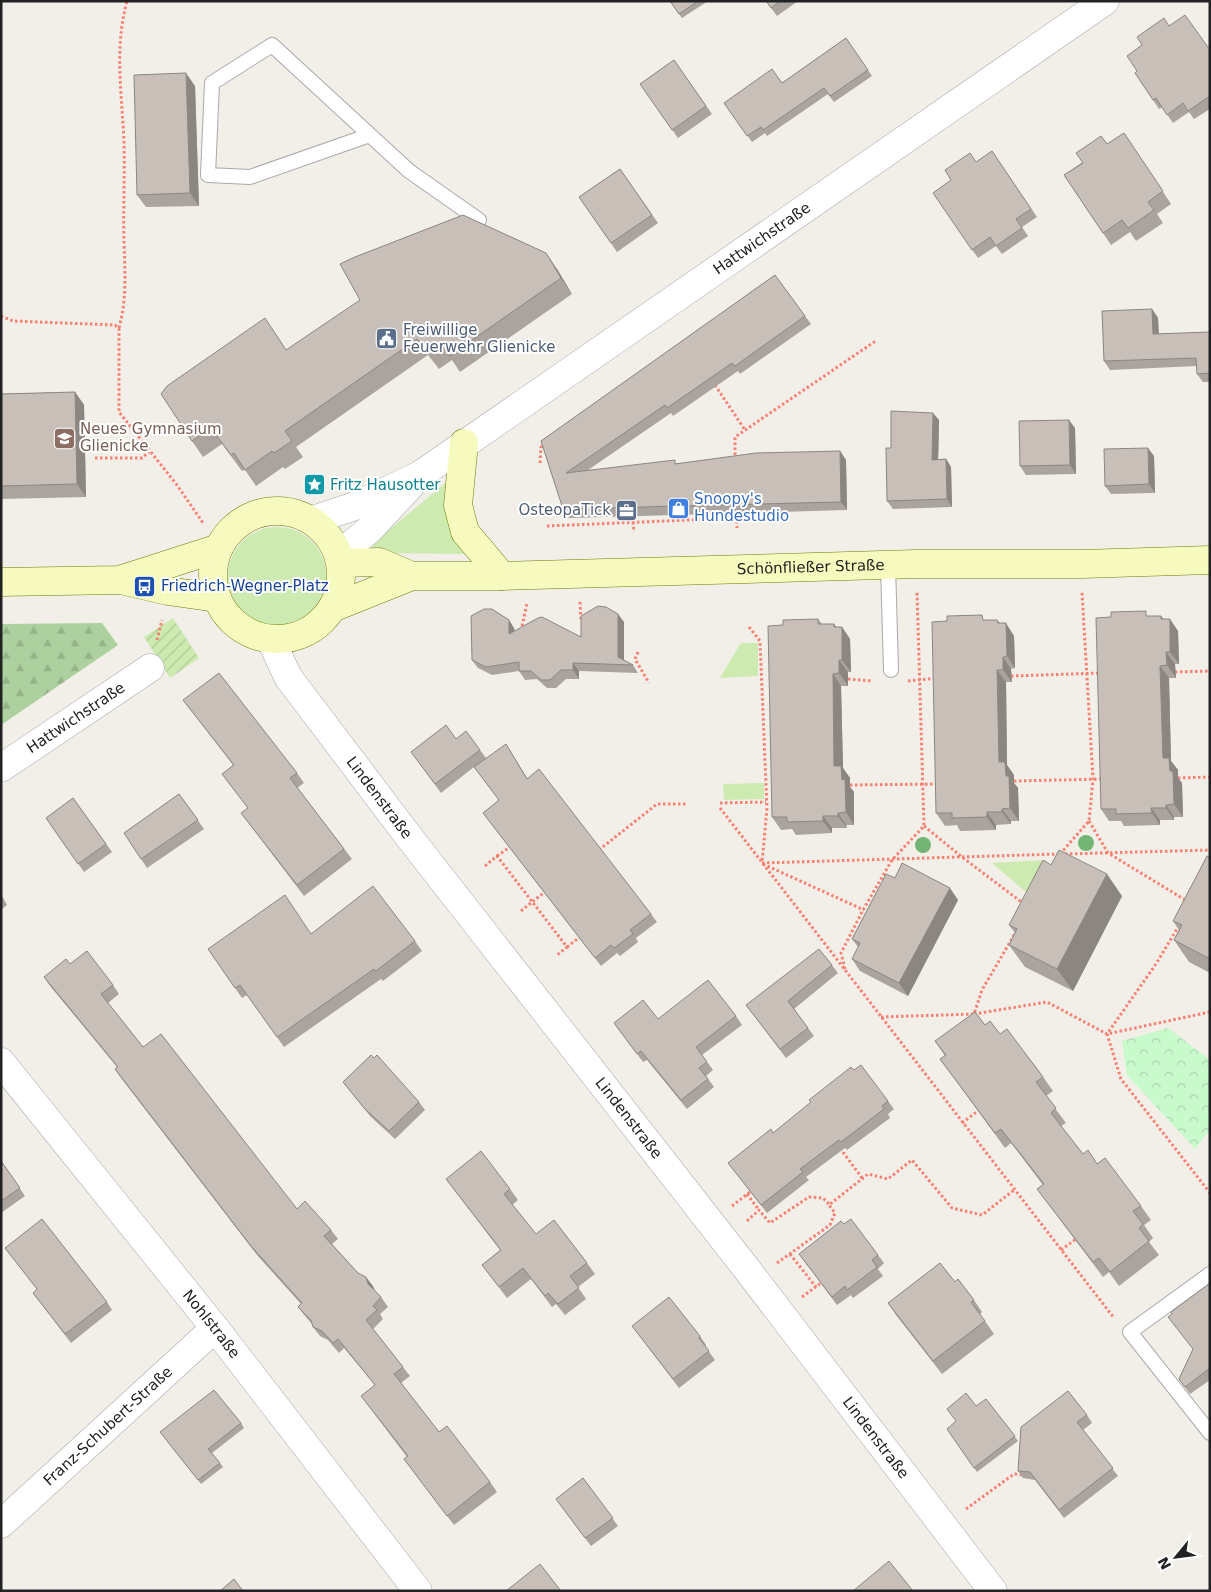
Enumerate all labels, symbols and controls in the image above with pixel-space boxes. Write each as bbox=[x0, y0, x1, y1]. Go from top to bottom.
street label: Hattwichstraße bbox=[710, 199, 814, 278]
place label: Freiwillige Feuerwehr Glienicke bbox=[403, 321, 555, 356]
public building icon: Freiwillige Feuerwehr Glienicke bbox=[375, 327, 399, 351]
place label: Neues Gymnasium Glienicke bbox=[80, 420, 222, 455]
school or university icon: Neues Gymnasium Glienicke bbox=[52, 426, 76, 450]
place icon: Fritz Hausotter bbox=[302, 473, 326, 497]
place label: Fritz Hausotter bbox=[330, 476, 441, 494]
place label: Snoopy's Hundestudio bbox=[694, 490, 789, 525]
shop icon: Snoopy's Hundestudio bbox=[666, 496, 690, 520]
office icon: OsteopaTick bbox=[615, 498, 639, 522]
place label: OsteopaTick bbox=[519, 501, 611, 519]
street label: Schönfließer Straße bbox=[736, 556, 885, 578]
bus stop icon: Friedrich-Wegner-Platz bbox=[133, 574, 157, 598]
place label: Friedrich-Wegner-Platz bbox=[161, 577, 329, 595]
street label: Hattwichstraße bbox=[23, 679, 128, 757]
street label: Lindenstraße bbox=[342, 753, 416, 842]
street label: Lindenstraße bbox=[591, 1074, 666, 1162]
street label: Nohlstraße bbox=[179, 1286, 244, 1362]
street label: Franz-Schubert-Straße bbox=[40, 1363, 176, 1490]
street label: Lindenstraße bbox=[839, 1393, 913, 1482]
north arrow bbox=[1151, 1532, 1201, 1582]
text: N bbox=[1155, 1554, 1174, 1572]

